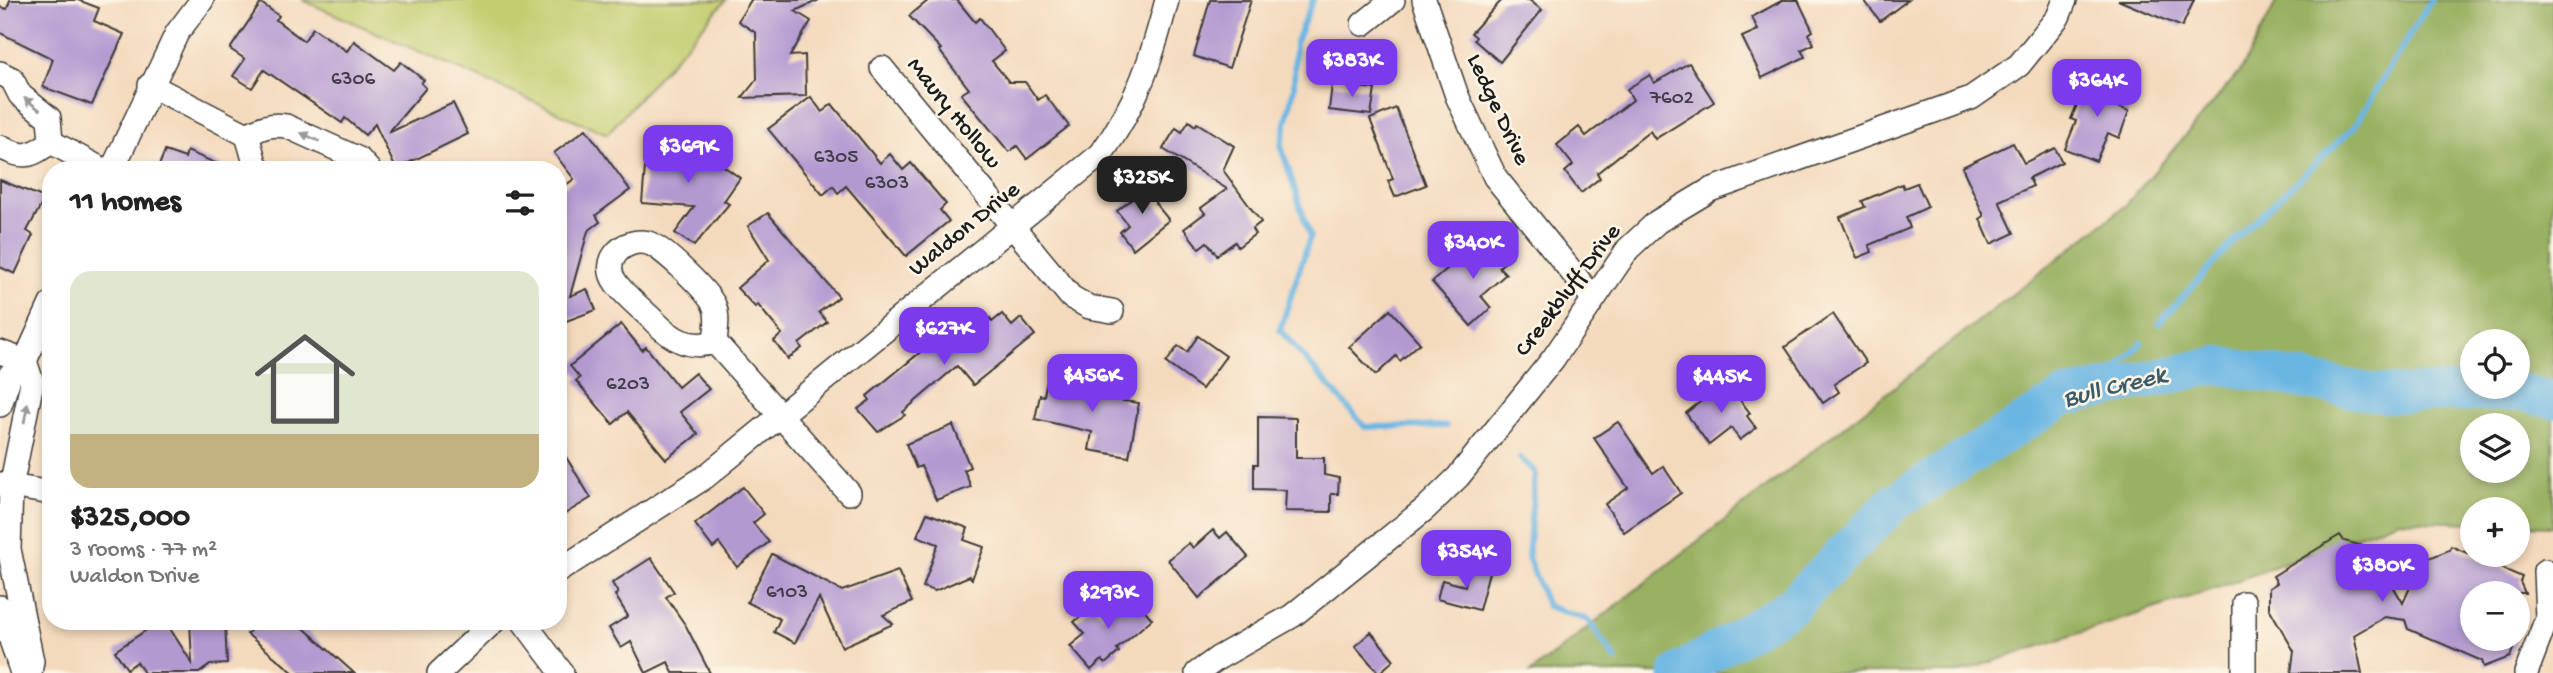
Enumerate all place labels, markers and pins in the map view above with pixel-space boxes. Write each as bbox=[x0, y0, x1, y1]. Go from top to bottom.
pin: $383K bbox=[1303, 40, 1401, 99]
pin: $364K bbox=[2048, 60, 2146, 119]
pin: $369K bbox=[639, 125, 737, 185]
pin: $325K bbox=[1093, 156, 1191, 216]
pin: $340K bbox=[1424, 222, 1522, 281]
pin: $627K bbox=[895, 308, 993, 367]
pin: $456K bbox=[1043, 354, 1141, 414]
pin: $445K bbox=[1672, 356, 1770, 415]
pin: $354K bbox=[1417, 530, 1515, 590]
pin: $380K bbox=[2333, 544, 2431, 604]
pin: $293K bbox=[1059, 572, 1157, 631]

